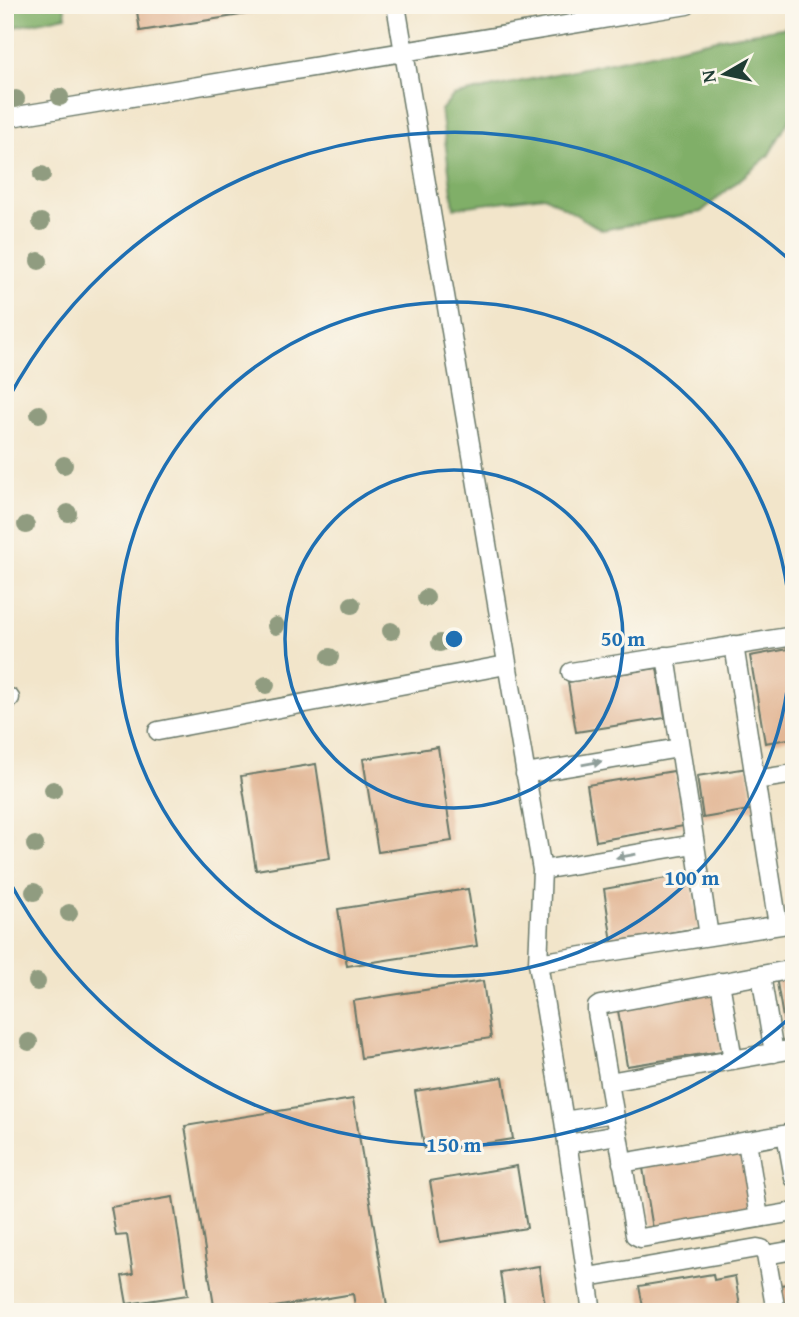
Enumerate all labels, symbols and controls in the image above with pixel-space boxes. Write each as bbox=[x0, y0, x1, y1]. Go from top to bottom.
north arrow bbox=[690, 38, 760, 108]
text: N bbox=[693, 68, 723, 85]
text: 50 m bbox=[601, 623, 645, 654]
centre of rings bbox=[442, 627, 466, 651]
one-way arrow bbox=[581, 757, 603, 768]
one-way arrow bbox=[615, 851, 637, 862]
text: 100 m bbox=[664, 862, 720, 893]
text: 150 m bbox=[426, 1129, 482, 1160]

